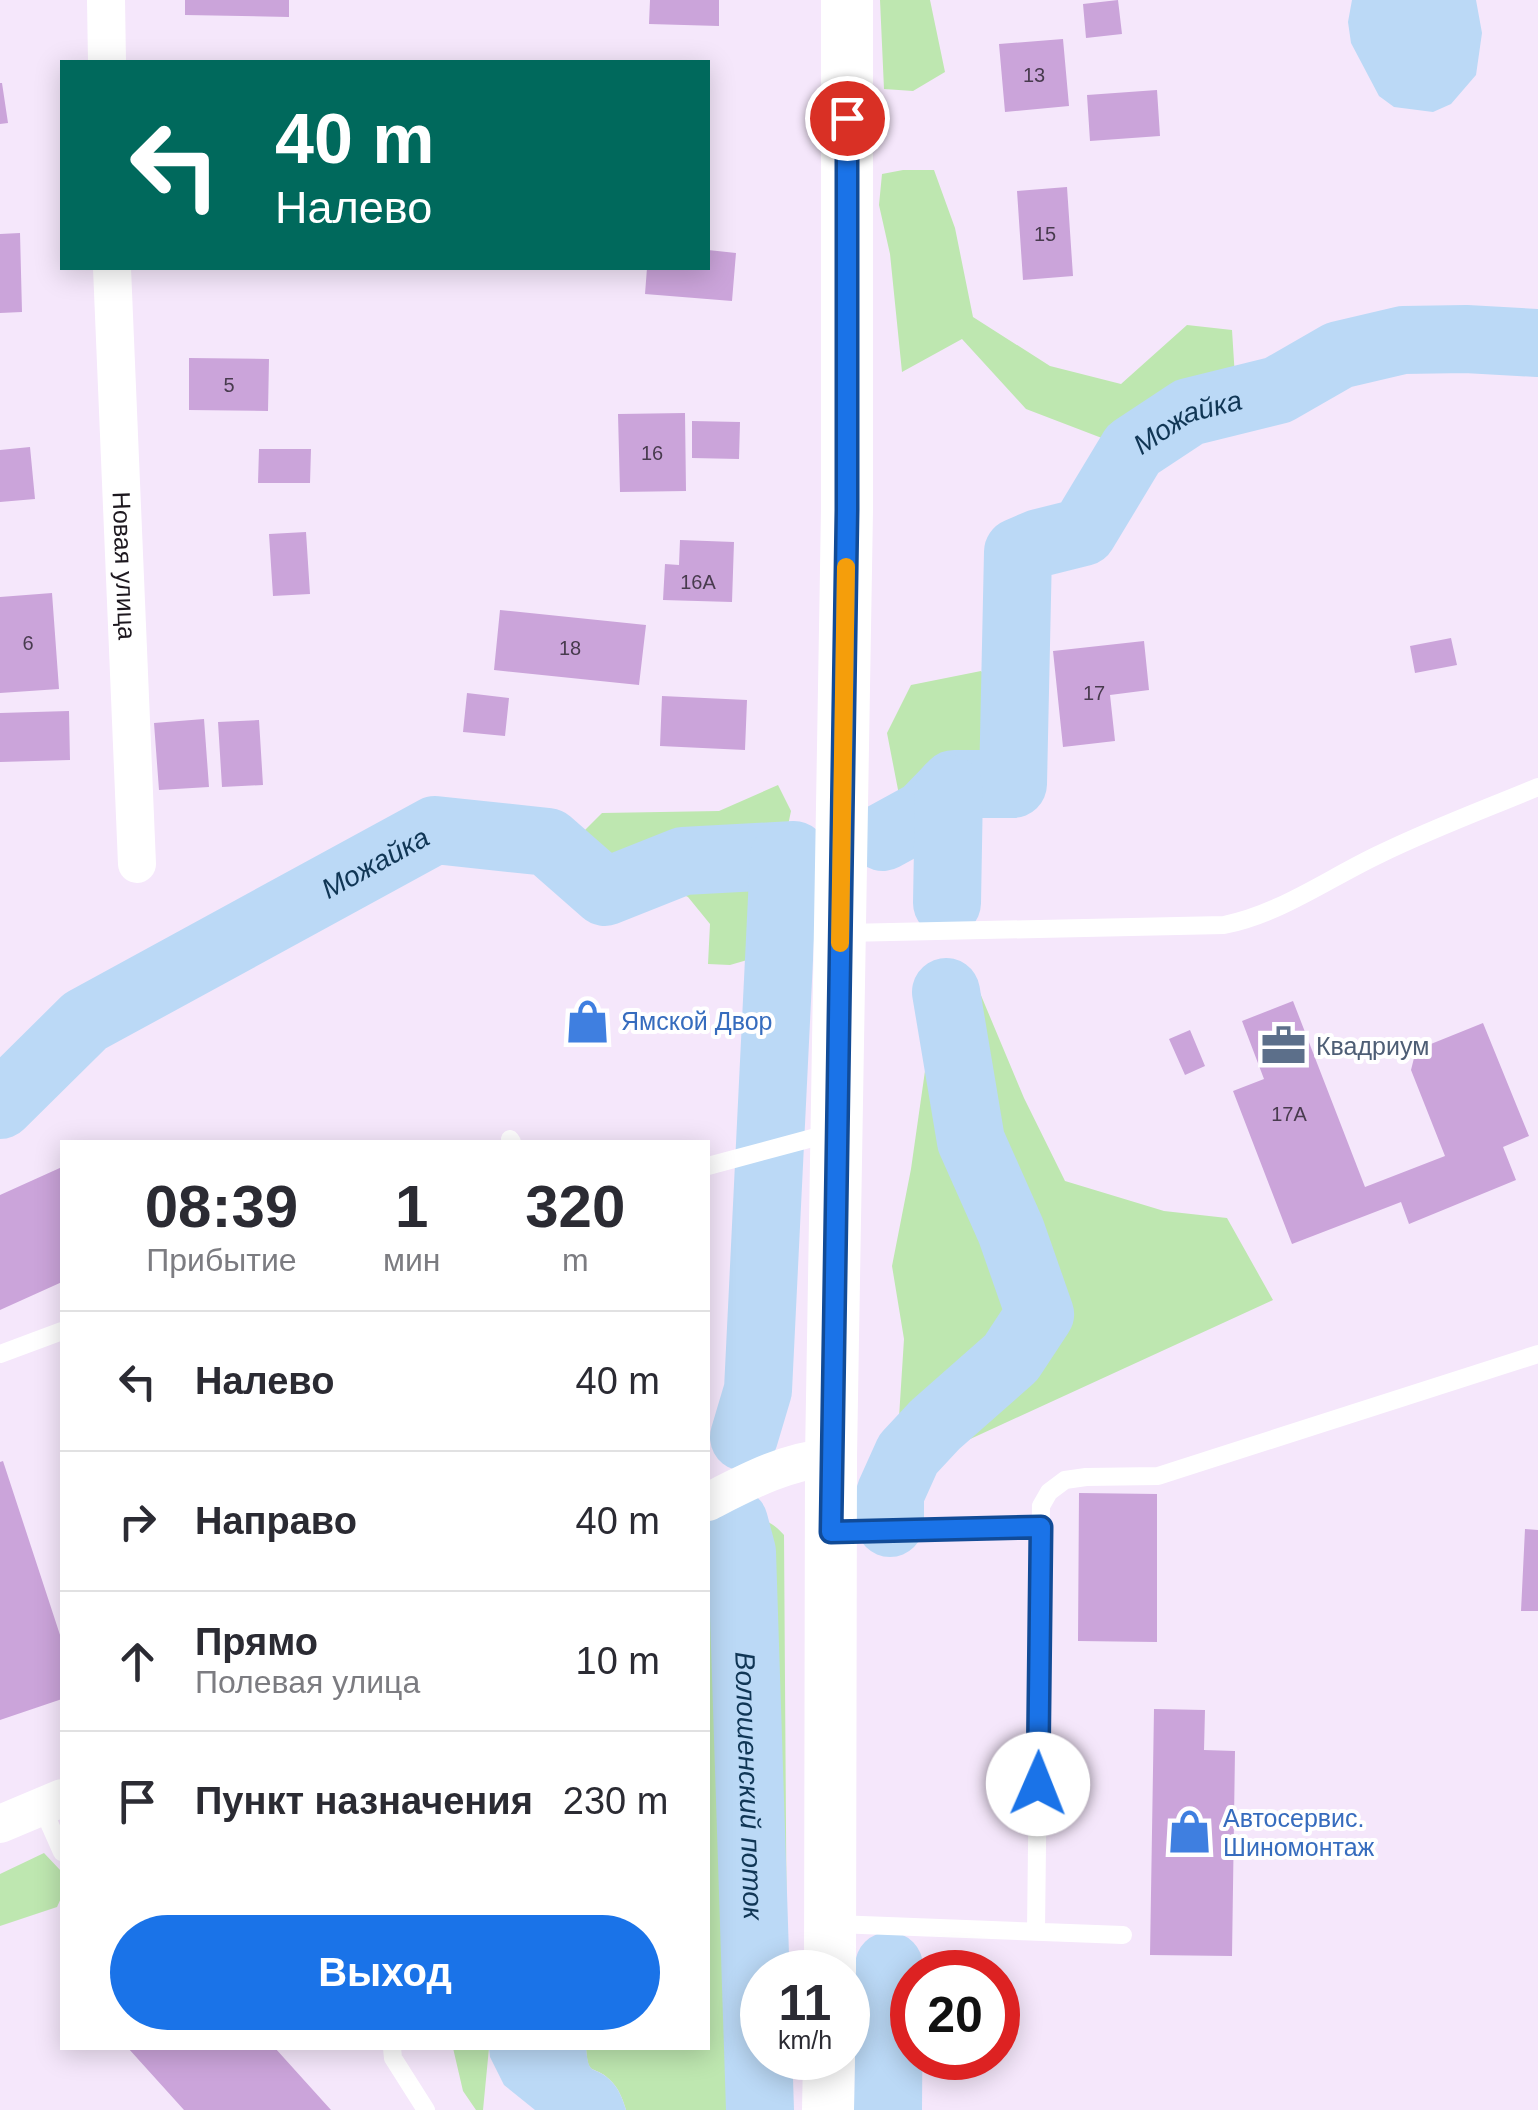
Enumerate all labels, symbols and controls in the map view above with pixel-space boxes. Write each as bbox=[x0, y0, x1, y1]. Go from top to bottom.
house number: 13 bbox=[1023, 64, 1045, 86]
pin bbox=[805, 76, 890, 161]
icon: arrive bbox=[820, 91, 875, 146]
icon: left bbox=[110, 100, 240, 230]
text: 40 m bbox=[275, 100, 435, 178]
text: Налево bbox=[275, 182, 432, 233]
house number: 15 bbox=[1034, 223, 1056, 245]
house number: 5 bbox=[223, 374, 235, 396]
water label: Можайка bbox=[1127, 384, 1245, 460]
house number: 16 bbox=[641, 442, 663, 464]
street label: Новая улица bbox=[107, 491, 142, 640]
house number: 16А bbox=[680, 571, 716, 593]
house number: 6 bbox=[22, 632, 34, 654]
house number: 18 bbox=[559, 637, 581, 659]
house number: 17 bbox=[1083, 682, 1105, 704]
water label: Можайка bbox=[316, 821, 434, 904]
shop icon: Ямской Двор bbox=[564, 997, 612, 1045]
place label: Ямской Двор bbox=[621, 1007, 773, 1035]
office icon: Квадриум bbox=[1259, 1022, 1307, 1070]
place label: Квадриум bbox=[1316, 1032, 1429, 1060]
house number: 17А bbox=[1271, 1103, 1307, 1125]
text: 08:39 bbox=[145, 1173, 298, 1240]
text: 1 bbox=[395, 1173, 428, 1240]
text: 320 bbox=[525, 1173, 625, 1240]
text: Прибытие bbox=[146, 1242, 297, 1278]
text: мин bbox=[383, 1242, 440, 1278]
text: m bbox=[562, 1242, 589, 1278]
icon: left bbox=[110, 1354, 165, 1409]
text: Налево bbox=[195, 1360, 334, 1402]
text: 40 m bbox=[576, 1360, 660, 1402]
icon: right bbox=[110, 1494, 165, 1549]
text: Направо bbox=[195, 1500, 357, 1542]
text: 40 m bbox=[576, 1500, 660, 1542]
text: Прямо bbox=[195, 1621, 318, 1663]
icon: ahead bbox=[110, 1634, 165, 1689]
text: 10 m bbox=[576, 1640, 660, 1682]
water label: Волошенский поток bbox=[730, 1651, 769, 1922]
text: Полевая улица bbox=[195, 1664, 420, 1700]
position arrow bbox=[986, 1732, 1090, 1836]
icon: arrive bbox=[110, 1774, 165, 1829]
text: Пункт назначения bbox=[195, 1780, 533, 1822]
text: 230 m bbox=[563, 1780, 668, 1822]
place label: Автосервис. Шиномонтаж bbox=[1223, 1804, 1375, 1861]
shop icon: Автосервис. Шиномонтаж bbox=[1166, 1808, 1214, 1856]
button: Выход bbox=[110, 1915, 660, 2030]
speed limit sign: 20 bbox=[890, 1950, 1020, 2080]
text: 11 bbox=[779, 1975, 831, 2031]
text: km/h bbox=[778, 2026, 832, 2054]

